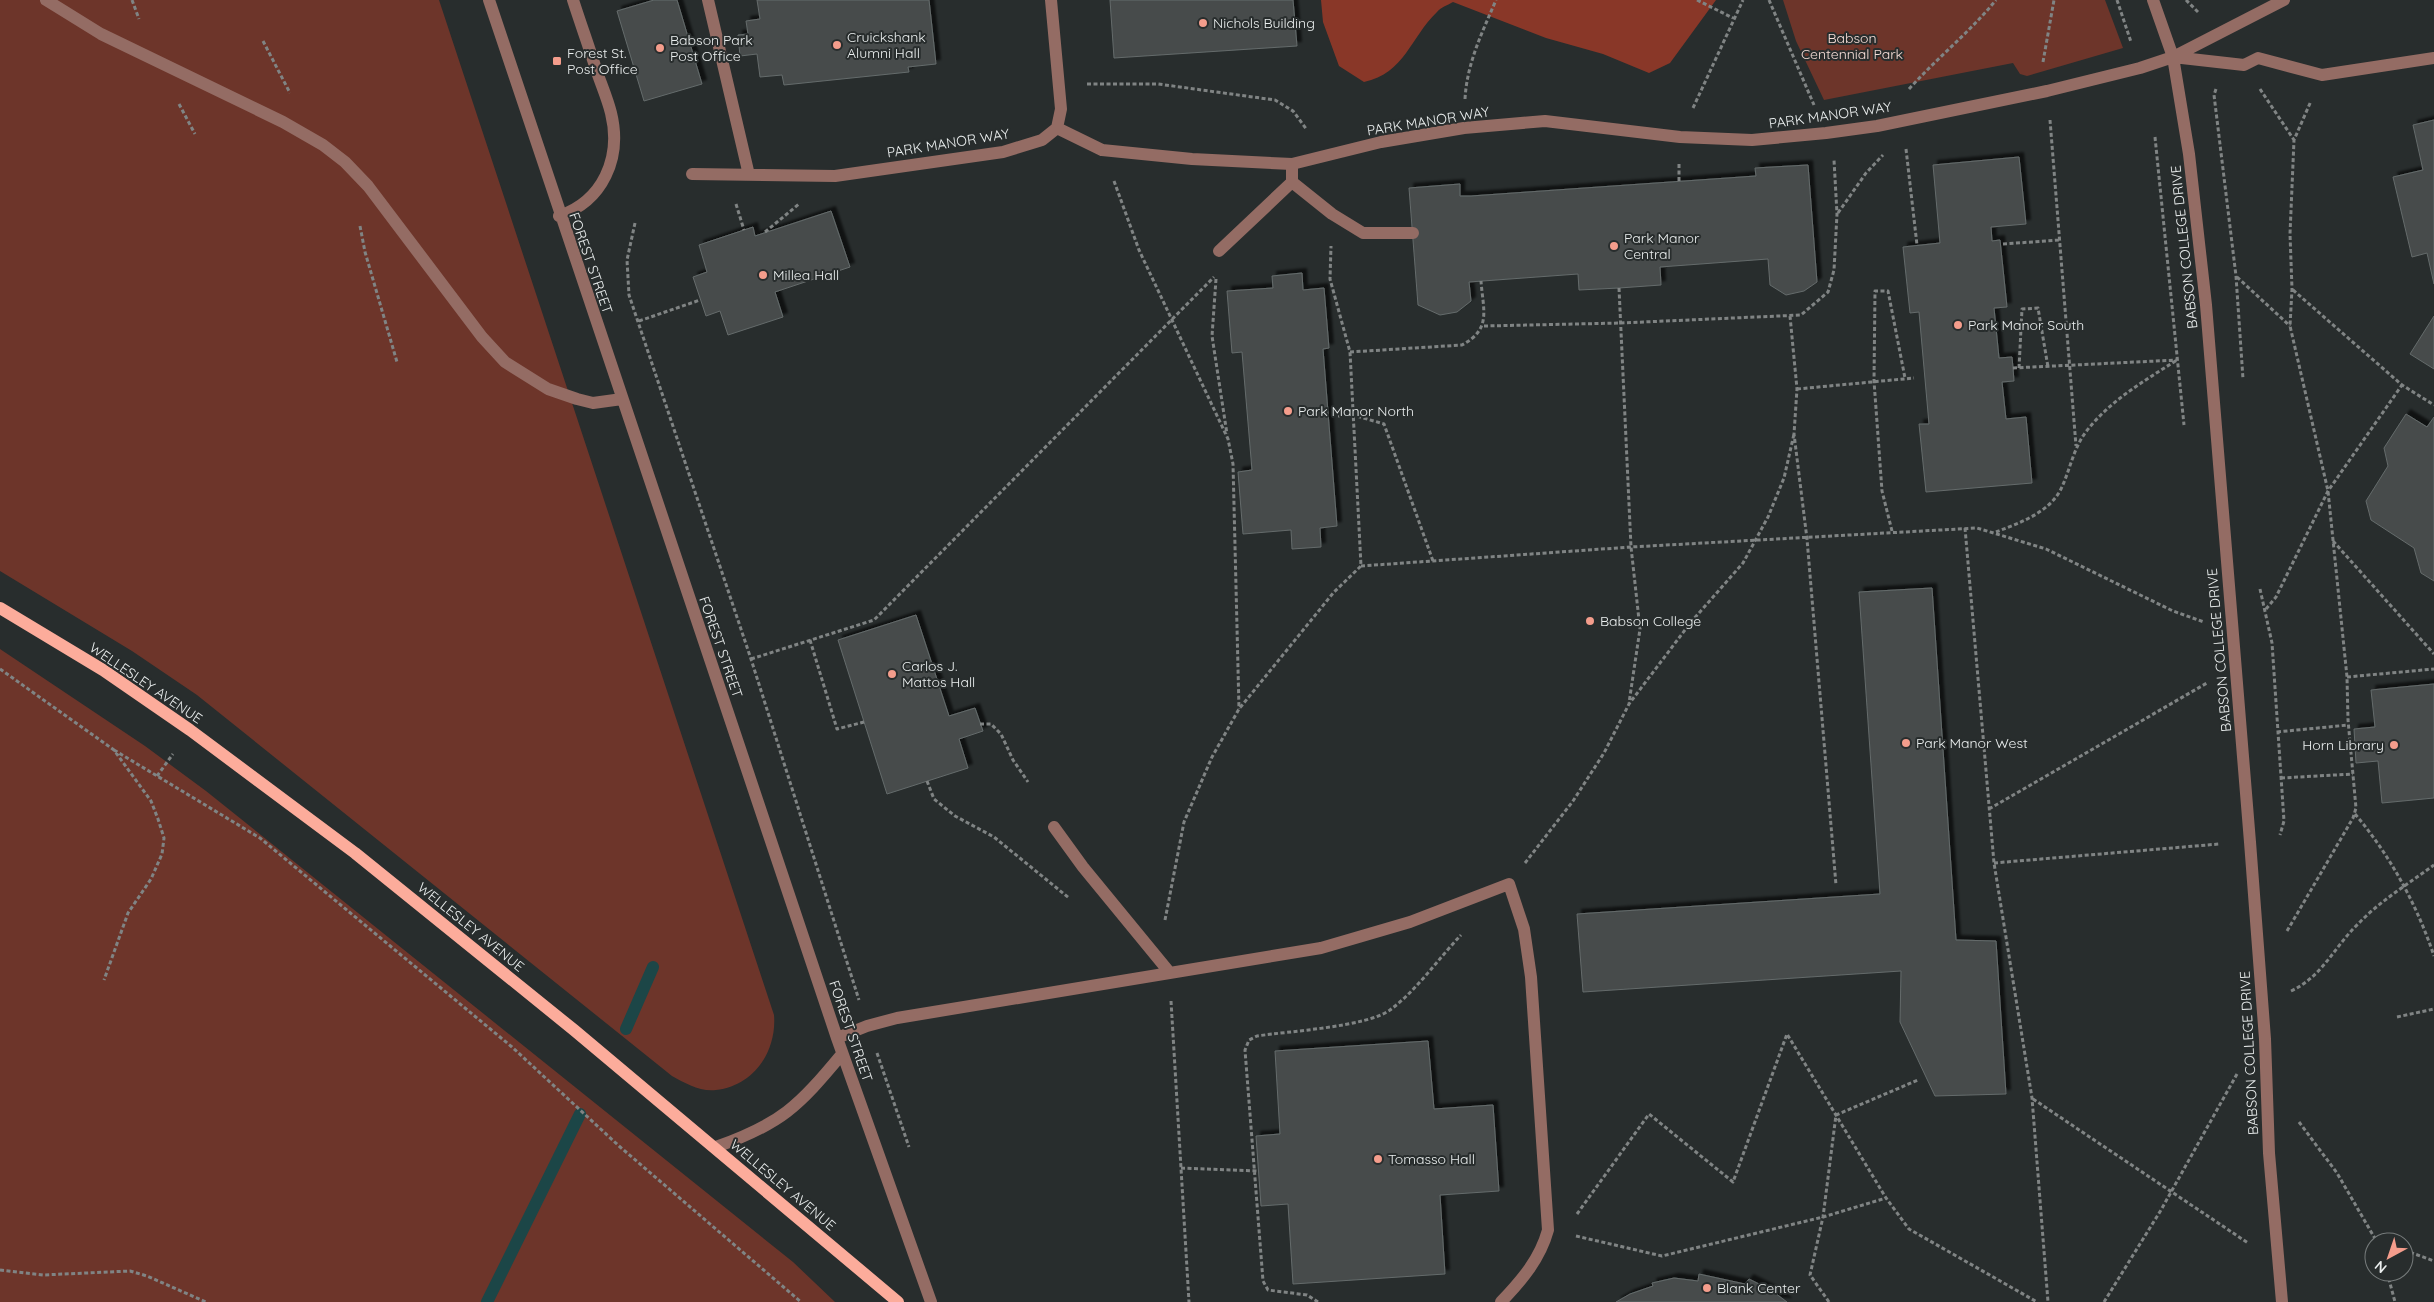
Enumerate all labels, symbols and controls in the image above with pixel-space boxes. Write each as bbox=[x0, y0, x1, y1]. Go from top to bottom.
place label: Nichols Building bbox=[1213, 14, 1315, 32]
marker: Nichols Building bbox=[1197, 17, 1209, 29]
place label: Cruickshank Alumni Hall bbox=[847, 28, 926, 62]
park label: Babson Centennial Park bbox=[1801, 29, 1903, 63]
place label: Babson Park Post Office bbox=[670, 31, 753, 65]
marker: Cruickshank Alumni Hall bbox=[831, 39, 843, 51]
marker: Babson Park Post Office bbox=[654, 42, 666, 54]
place label: Forest St. Post Office bbox=[567, 44, 638, 78]
marker: Forest St. Post Office bbox=[551, 55, 563, 67]
street label: PARK MANOR WAY bbox=[1767, 97, 1893, 133]
street label: PARK MANOR WAY bbox=[1365, 102, 1491, 140]
street label: PARK MANOR WAY bbox=[885, 124, 1011, 162]
street label: BABSON COLLEGE DRIVE bbox=[2166, 164, 2202, 330]
street label: FOREST STREET bbox=[565, 210, 617, 316]
place label: Park Manor Central bbox=[1624, 229, 1700, 263]
marker: Park Manor Central bbox=[1608, 240, 1620, 252]
place label: Millea Hall bbox=[773, 266, 839, 284]
marker: Millea Hall bbox=[757, 269, 769, 281]
place label: Park Manor South bbox=[1968, 316, 2084, 334]
marker: Park Manor South bbox=[1952, 319, 1964, 331]
place label: Park Manor North bbox=[1298, 402, 1414, 420]
marker: Park Manor North bbox=[1282, 405, 1294, 417]
street label: BABSON COLLEGE DRIVE bbox=[2203, 567, 2235, 733]
street label: FOREST STREET bbox=[695, 594, 747, 700]
place label: Babson College bbox=[1600, 612, 1701, 630]
marker: Babson College bbox=[1584, 615, 1596, 627]
street label: WELLESLEY AVENUE bbox=[86, 639, 206, 728]
place label: Carlos J. Mattos Hall bbox=[902, 657, 975, 691]
marker: Carlos J. Mattos Hall bbox=[886, 668, 898, 680]
place label: Park Manor West bbox=[1916, 734, 2028, 752]
place label: Horn Library bbox=[2302, 736, 2384, 754]
marker: Park Manor West bbox=[1900, 737, 1912, 749]
marker: Horn Library bbox=[2388, 739, 2400, 751]
street label: WELLESLEY AVENUE bbox=[414, 878, 528, 976]
street label: BABSON COLLEGE DRIVE bbox=[2236, 970, 2262, 1136]
street label: FOREST STREET bbox=[825, 978, 877, 1084]
street label: WELLESLEY AVENUE bbox=[727, 1136, 840, 1234]
place label: Tomasso Hall bbox=[1388, 1150, 1475, 1168]
marker: Tomasso Hall bbox=[1372, 1153, 1384, 1165]
north arrow bbox=[2364, 1232, 2414, 1282]
text: N bbox=[2371, 1257, 2390, 1277]
place label: Blank Center bbox=[1717, 1279, 1801, 1297]
marker: Blank Center bbox=[1701, 1282, 1713, 1294]

